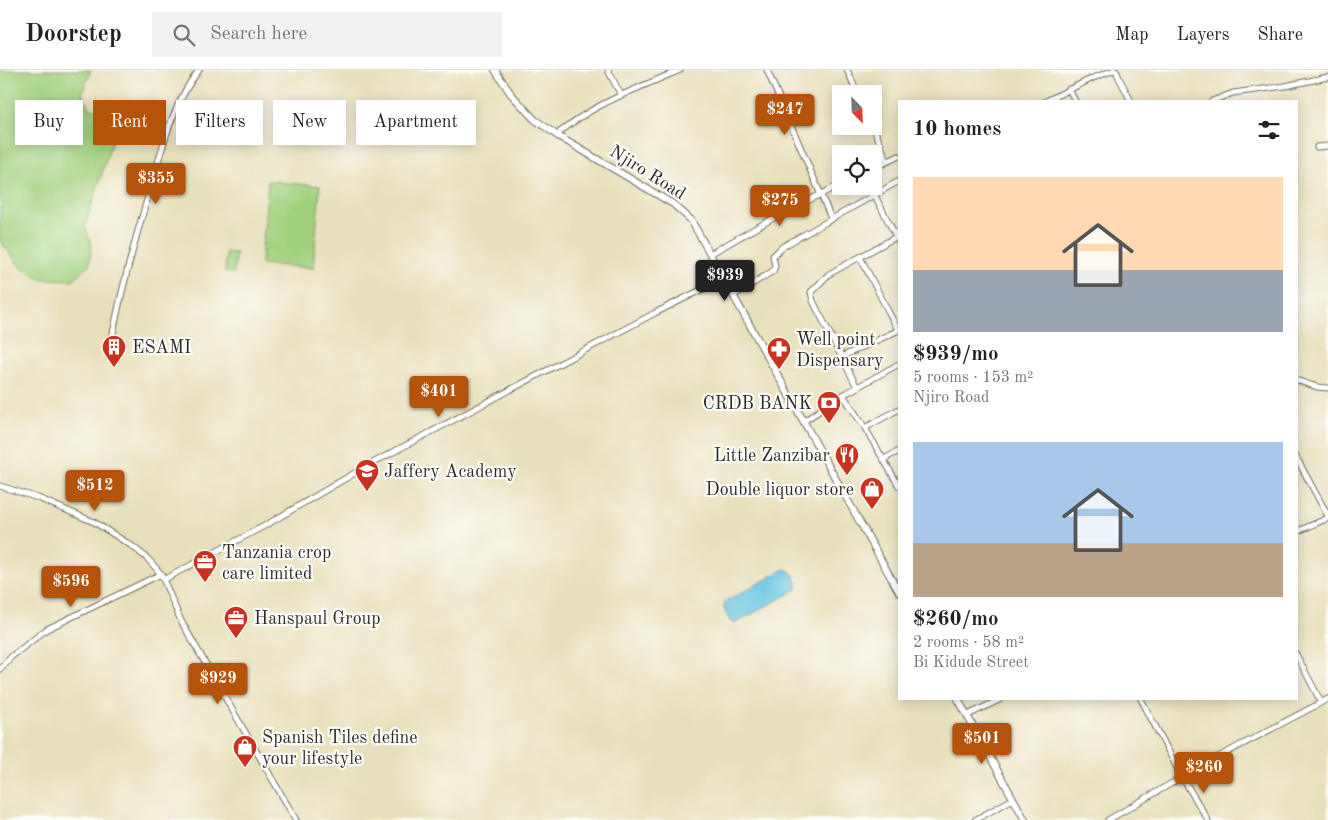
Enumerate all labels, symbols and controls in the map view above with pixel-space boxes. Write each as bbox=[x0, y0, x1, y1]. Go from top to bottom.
search box bbox=[152, 12, 502, 57]
icon: search bbox=[170, 21, 198, 49]
text: Doorstep bbox=[25, 23, 122, 47]
text: Search here bbox=[210, 25, 307, 44]
text: Map bbox=[1115, 26, 1149, 44]
text: Layers bbox=[1177, 26, 1229, 44]
text: Share bbox=[1257, 26, 1303, 44]
north arrow bbox=[832, 85, 882, 135]
map controls bbox=[832, 85, 882, 195]
pin: $247 bbox=[755, 93, 815, 136]
chip: Buy bbox=[15, 100, 83, 145]
chip: Rent bbox=[93, 100, 166, 145]
chip: Filters bbox=[176, 100, 263, 145]
chip: New bbox=[273, 100, 346, 145]
chip: Apartment bbox=[356, 100, 476, 145]
text: $247 bbox=[766, 102, 804, 118]
icon: filters bbox=[1255, 116, 1283, 144]
text: 10 homes bbox=[913, 119, 1001, 140]
street label: Njiro Road bbox=[606, 142, 689, 203]
button: locate bbox=[832, 145, 882, 195]
pin: $355 bbox=[126, 162, 186, 205]
text: $355 bbox=[137, 171, 175, 187]
pin: $275 bbox=[750, 184, 810, 227]
text: $275 bbox=[761, 193, 799, 209]
icon: home bbox=[1053, 210, 1143, 300]
pin: $939 bbox=[695, 260, 755, 302]
text: $939 bbox=[706, 268, 744, 284]
place label: Well point Dispensary bbox=[796, 331, 884, 370]
building icon: ESAMI bbox=[101, 334, 127, 368]
pharmacy icon: Well point Dispensary bbox=[766, 336, 792, 370]
place label: ESAMI bbox=[132, 339, 191, 357]
text: $939/mo bbox=[913, 344, 999, 365]
text: 5 rooms · 153 m² bbox=[913, 370, 1033, 386]
pin: $401 bbox=[409, 376, 469, 418]
text: $401 bbox=[420, 384, 458, 400]
bank icon: CRDB BANK bbox=[816, 390, 842, 424]
text: Njiro Road bbox=[913, 390, 989, 406]
place label: CRDB BANK bbox=[703, 395, 812, 413]
restaurant icon: Little Zanzibar bbox=[834, 442, 860, 476]
place label: Little Zanzibar bbox=[714, 447, 831, 465]
school or university icon: Jaffery Academy bbox=[354, 458, 380, 492]
place label: Jaffery Academy bbox=[384, 463, 517, 481]
pin: $512 bbox=[65, 470, 125, 512]
icon: home bbox=[1053, 475, 1143, 565]
shop icon: Double liquor store bbox=[859, 476, 885, 510]
text: $512 bbox=[76, 478, 114, 494]
place label: Double liquor store bbox=[706, 481, 854, 499]
place label: Tanzania crop care limited bbox=[222, 544, 331, 583]
office icon: Tanzania crop care limited bbox=[192, 549, 218, 583]
pin: $596 bbox=[41, 566, 101, 608]
text: $596 bbox=[52, 574, 90, 590]
office icon: Hanspaul Group bbox=[223, 605, 249, 639]
text: $260/mo bbox=[913, 609, 999, 630]
place label: Hanspaul Group bbox=[254, 610, 381, 628]
text: 2 rooms · 58 m² bbox=[913, 635, 1024, 651]
text: Bi Kidude Street bbox=[913, 655, 1029, 671]
pin: $929 bbox=[188, 662, 248, 705]
text: $929 bbox=[199, 671, 237, 687]
pin: $501 bbox=[952, 722, 1012, 765]
place label: Spanish Tiles define your lifestyle bbox=[262, 729, 418, 768]
text: $501 bbox=[963, 731, 1001, 747]
shop icon: Spanish Tiles define your lifestyle bbox=[232, 734, 258, 768]
pin: $260 bbox=[1174, 752, 1234, 794]
text: $260 bbox=[1185, 760, 1223, 776]

